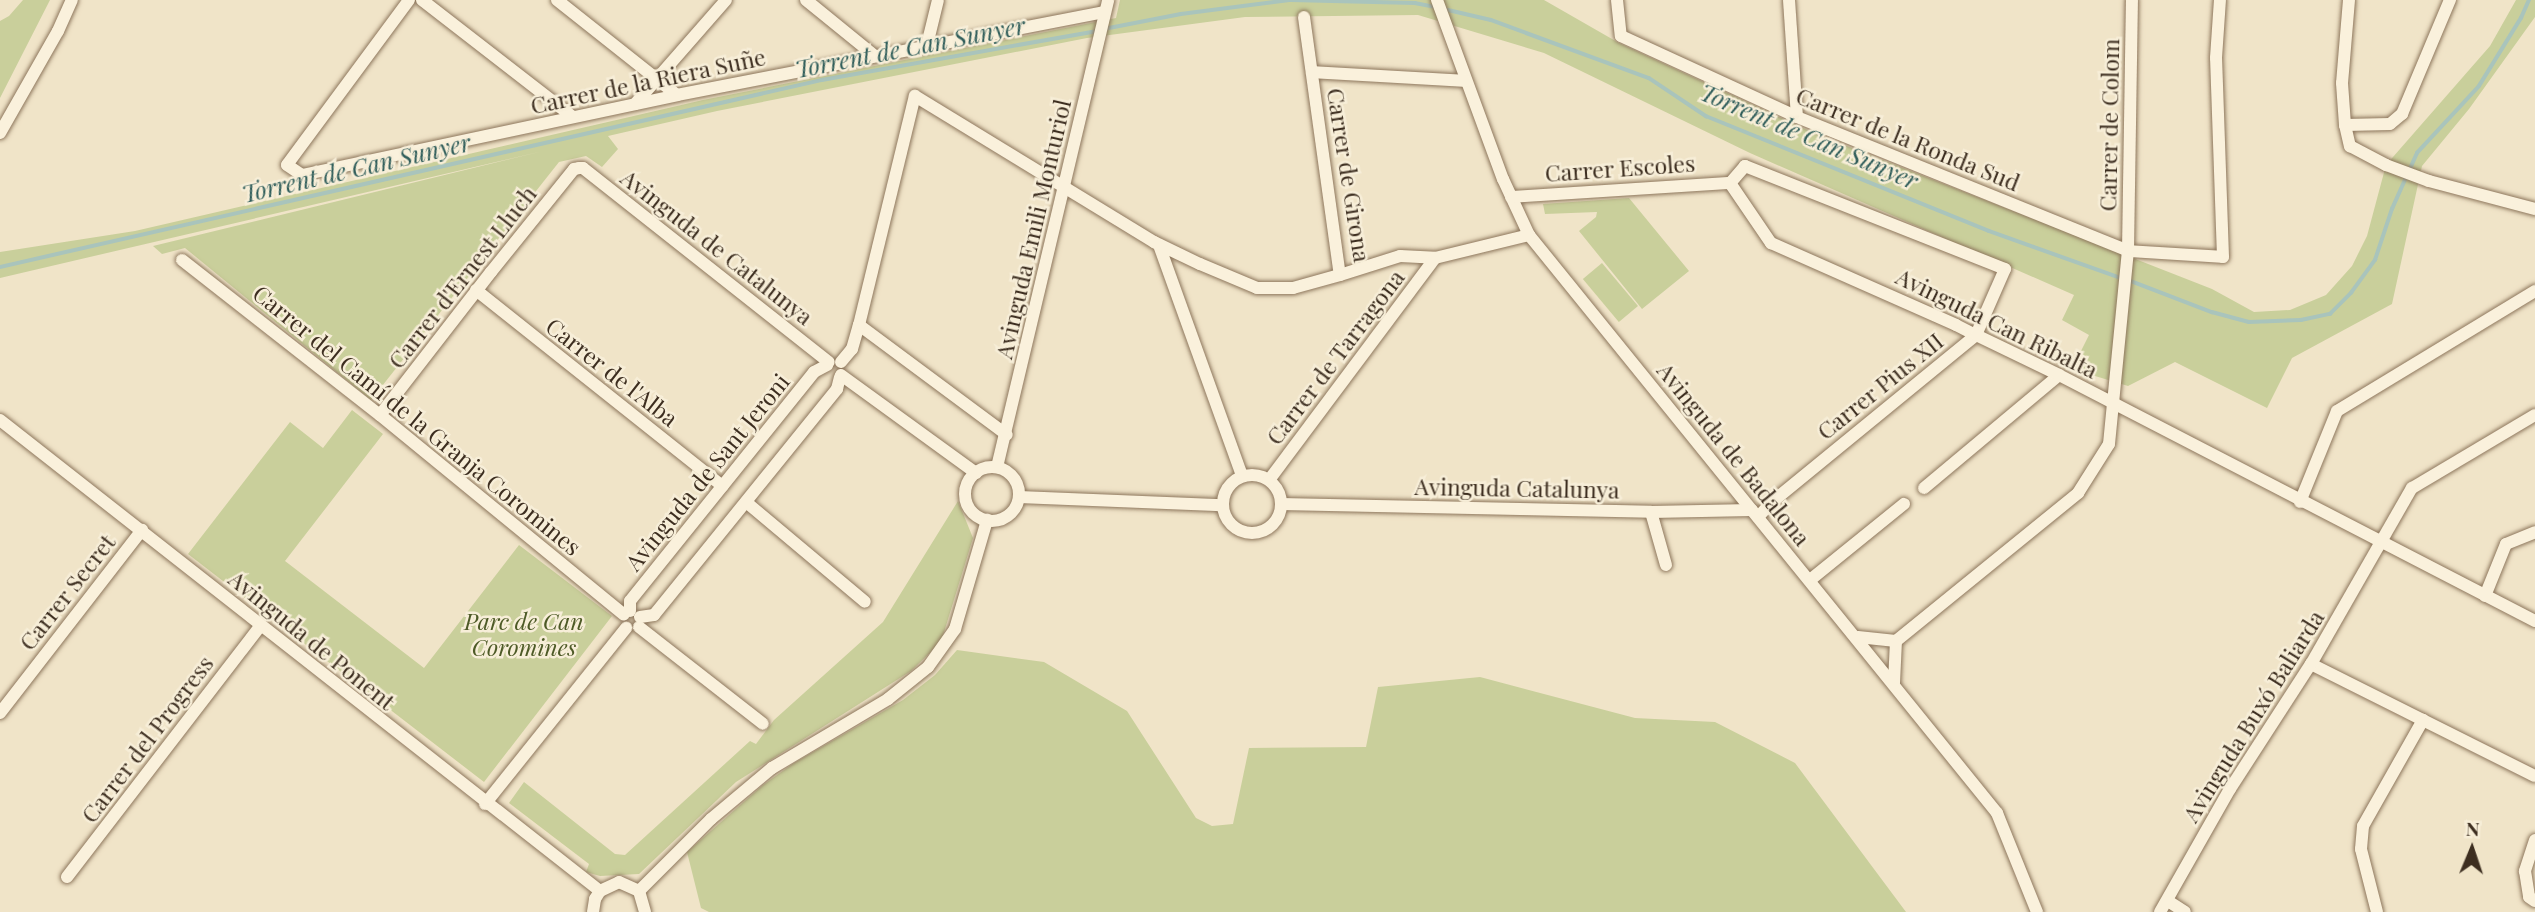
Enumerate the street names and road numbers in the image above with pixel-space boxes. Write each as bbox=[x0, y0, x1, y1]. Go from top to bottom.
street label: Carrer de Colom bbox=[2094, 38, 2124, 212]
street label: Carrer de la Riera Suñe bbox=[527, 42, 769, 120]
street label: Carrer de la Ronda Sud bbox=[1791, 81, 2025, 197]
street label: Carrer de Girona bbox=[1322, 86, 1376, 264]
street label: Avinguda Emili Monturiol bbox=[990, 96, 1076, 362]
street label: Carrer Escoles bbox=[1544, 149, 1696, 187]
street label: Avinguda de Catalunya bbox=[616, 163, 818, 331]
street label: Carrer d'Ernest Lluch bbox=[382, 180, 542, 374]
street label: Avinguda Can Ribalta bbox=[1892, 262, 2102, 384]
street label: Carrer de Tarragona bbox=[1260, 264, 1410, 450]
street label: Carrer del Camí de la Granja Coromines bbox=[247, 279, 587, 561]
street label: Carrer de l'Alba bbox=[540, 312, 684, 432]
street label: Carrer Pius XII bbox=[1811, 327, 1949, 445]
street label: Avinguda de Badalona bbox=[1652, 357, 1816, 551]
street label: Avinguda de Sant Jeroni bbox=[619, 368, 795, 576]
street label: Avinguda Catalunya bbox=[1414, 472, 1620, 504]
street label: Carrer Secret bbox=[13, 528, 121, 656]
street label: Avinguda de Ponent bbox=[223, 565, 401, 715]
street label: Avinguda Buxó Baliarda bbox=[2176, 605, 2330, 827]
street label: Carrer del Progress bbox=[75, 650, 219, 828]

